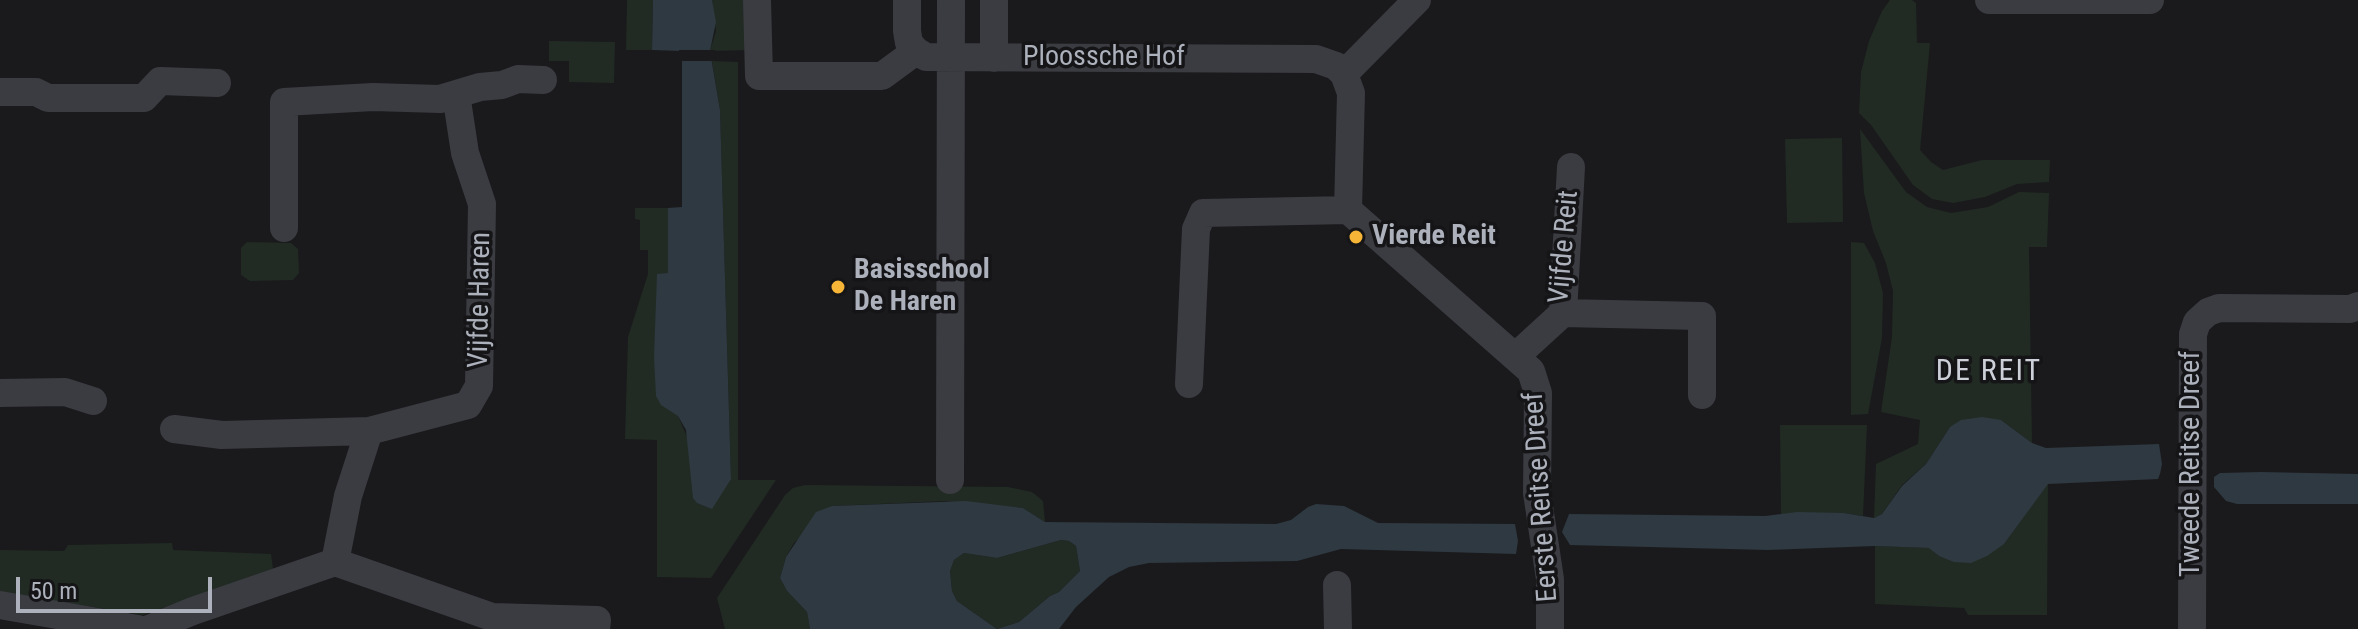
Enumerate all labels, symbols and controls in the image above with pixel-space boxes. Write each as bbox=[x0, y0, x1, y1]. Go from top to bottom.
street label: Ploossche Hof bbox=[1023, 41, 1185, 75]
street label: Vijfde Reit bbox=[1543, 189, 1587, 305]
place label: Vierde Reit bbox=[1372, 220, 1496, 254]
marker: Vierde Reit bbox=[1347, 228, 1365, 246]
street label: Vijfde Haren bbox=[463, 232, 499, 368]
place label: Basisschool De Haren bbox=[854, 254, 990, 320]
marker: Basisschool De Haren bbox=[829, 278, 847, 296]
street label: Tweede Reitse Dreef bbox=[2175, 351, 2209, 577]
district label: DE REIT bbox=[1936, 354, 2042, 390]
street label: Eerste Reitse Dreef bbox=[1518, 391, 1566, 603]
scale bar bbox=[20, 561, 216, 611]
text: 50 m bbox=[30, 577, 77, 605]

